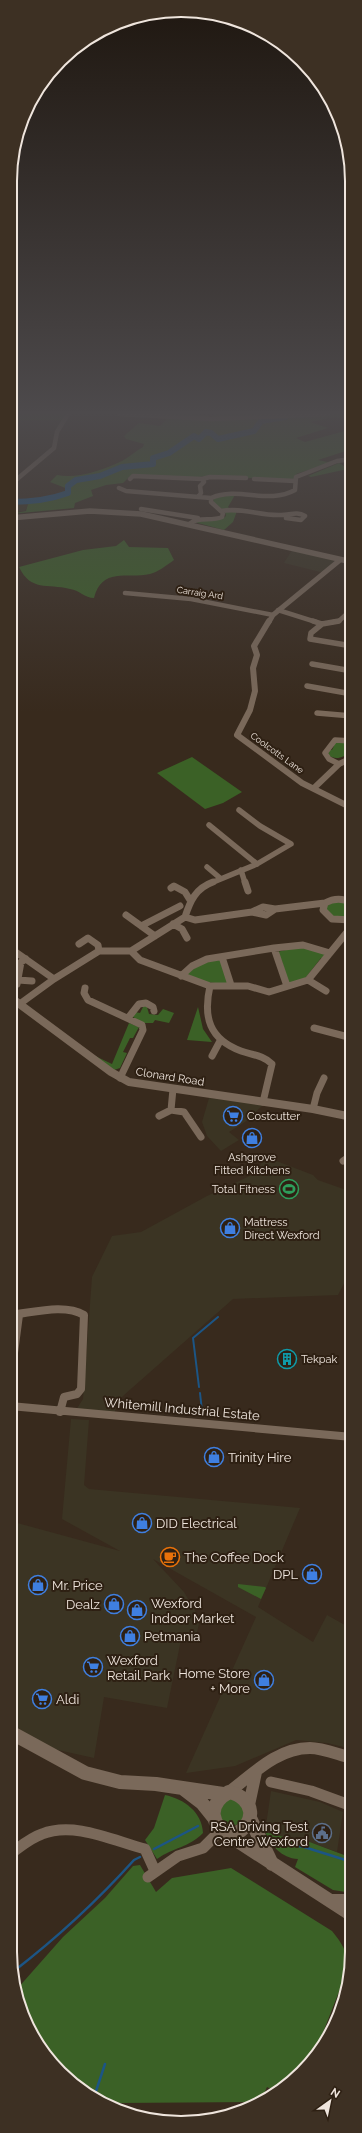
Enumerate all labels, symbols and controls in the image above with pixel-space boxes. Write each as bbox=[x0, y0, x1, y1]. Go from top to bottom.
street label: Carraig Ard bbox=[176, 585, 224, 601]
street label: Coolcotts Lane bbox=[249, 730, 306, 776]
street label: Clonard Road bbox=[135, 1065, 205, 1089]
supermarket icon: Costcutter bbox=[222, 1105, 244, 1127]
place label: Costcutter bbox=[247, 1110, 300, 1123]
shop icon: Ashgrove Fitted Kitchens bbox=[241, 1127, 263, 1149]
place label: Ashgrove Fitted Kitchens bbox=[214, 1151, 290, 1177]
sports icon: Total Fitness bbox=[278, 1178, 300, 1200]
place label: Total Fitness bbox=[212, 1183, 275, 1196]
place label: Mattress Direct Wexford bbox=[244, 1216, 320, 1242]
shop icon: Mattress Direct Wexford bbox=[219, 1217, 241, 1239]
building icon: Tekpak bbox=[276, 1348, 298, 1370]
place label: Tekpak bbox=[301, 1353, 338, 1366]
street label: Whitemill Industrial Estate bbox=[104, 1395, 261, 1423]
shop icon: Trinity Hire bbox=[203, 1446, 225, 1468]
place label: Trinity Hire bbox=[228, 1450, 292, 1465]
shop icon: DID Electrical bbox=[131, 1512, 153, 1534]
place label: DID Electrical bbox=[156, 1516, 237, 1531]
cafe icon: The Coffee Dock bbox=[159, 1546, 181, 1568]
place label: The Coffee Dock bbox=[184, 1550, 284, 1565]
shop icon: DPL bbox=[301, 1563, 323, 1585]
place label: DPL bbox=[273, 1567, 298, 1582]
shop icon: Mr. Price bbox=[27, 1574, 49, 1596]
place label: Mr. Price bbox=[52, 1578, 103, 1593]
shop icon: Dealz bbox=[103, 1593, 125, 1615]
place label: Wexford Indoor Market bbox=[151, 1596, 235, 1626]
place label: Dealz bbox=[66, 1597, 100, 1612]
shop icon: Wexford Indoor Market bbox=[126, 1599, 148, 1621]
shop icon: Petmania bbox=[119, 1625, 141, 1647]
place label: Petmania bbox=[144, 1629, 200, 1644]
place label: Wexford Retail Park bbox=[107, 1653, 170, 1683]
supermarket icon: Wexford Retail Park bbox=[82, 1656, 104, 1678]
place label: Home Store + More bbox=[178, 1666, 250, 1696]
shop icon: Home Store + More bbox=[253, 1669, 275, 1691]
supermarket icon: Aldi bbox=[31, 1688, 53, 1710]
place label: Aldi bbox=[56, 1692, 79, 1707]
place label: RSA Driving Test Centre Wexford bbox=[210, 1819, 309, 1849]
public building icon: RSA Driving Test Centre Wexford bbox=[311, 1822, 333, 1844]
north arrow bbox=[310, 2081, 350, 2121]
text: N bbox=[328, 2085, 342, 2101]

